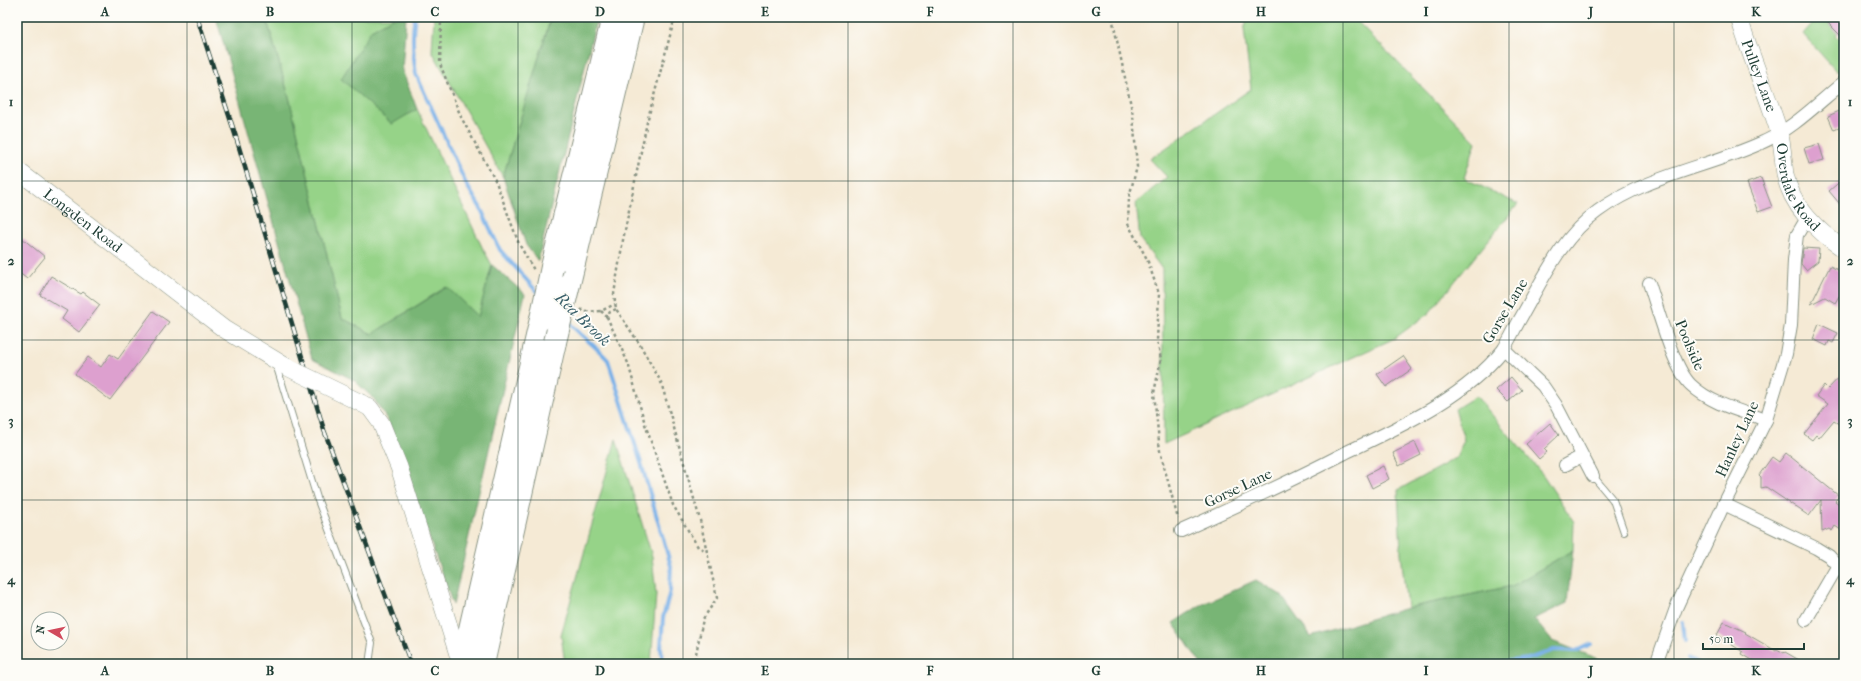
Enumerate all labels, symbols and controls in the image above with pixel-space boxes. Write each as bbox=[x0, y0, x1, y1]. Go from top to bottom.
text: A bbox=[100, 4, 110, 19]
text: B bbox=[266, 4, 275, 19]
text: C bbox=[431, 4, 440, 19]
text: D bbox=[595, 4, 605, 19]
text: E bbox=[761, 4, 769, 19]
text: F bbox=[926, 4, 934, 19]
text: G bbox=[1091, 4, 1101, 19]
text: H bbox=[1256, 4, 1267, 19]
text: I bbox=[1423, 4, 1429, 19]
text: J bbox=[1587, 4, 1594, 20]
text: K bbox=[1751, 4, 1762, 19]
street label: Pulley Lane bbox=[1738, 37, 1781, 115]
text: 1 bbox=[9, 94, 14, 109]
text: 1 bbox=[1848, 94, 1853, 109]
street label: Overdale Road bbox=[1773, 142, 1825, 236]
street label: Longden Road bbox=[40, 185, 126, 257]
text: 2 bbox=[8, 253, 15, 268]
text: 2 bbox=[1847, 253, 1854, 268]
street label: Gorse Lane bbox=[1479, 275, 1532, 347]
water label: Rea Brook bbox=[551, 287, 615, 350]
street label: Poolside bbox=[1671, 317, 1709, 374]
street label: Hanley Lane bbox=[1712, 398, 1763, 480]
text: 3 bbox=[8, 413, 14, 429]
text: 3 bbox=[1847, 413, 1853, 429]
street label: Gorse Lane bbox=[1201, 464, 1275, 512]
text: 4 bbox=[6, 572, 16, 588]
text: 4 bbox=[1845, 572, 1855, 588]
north arrow bbox=[30, 611, 70, 651]
text: N bbox=[34, 624, 48, 635]
scale bar bbox=[1703, 625, 1804, 651]
text: 50 m bbox=[1709, 632, 1733, 646]
text: A bbox=[100, 663, 110, 678]
text: B bbox=[266, 663, 275, 678]
text: C bbox=[431, 663, 440, 678]
text: D bbox=[595, 663, 605, 678]
text: E bbox=[761, 663, 769, 678]
text: F bbox=[926, 663, 934, 678]
text: G bbox=[1091, 663, 1101, 678]
text: H bbox=[1256, 663, 1267, 678]
text: I bbox=[1423, 663, 1429, 678]
text: J bbox=[1587, 663, 1594, 679]
text: K bbox=[1751, 663, 1762, 678]

